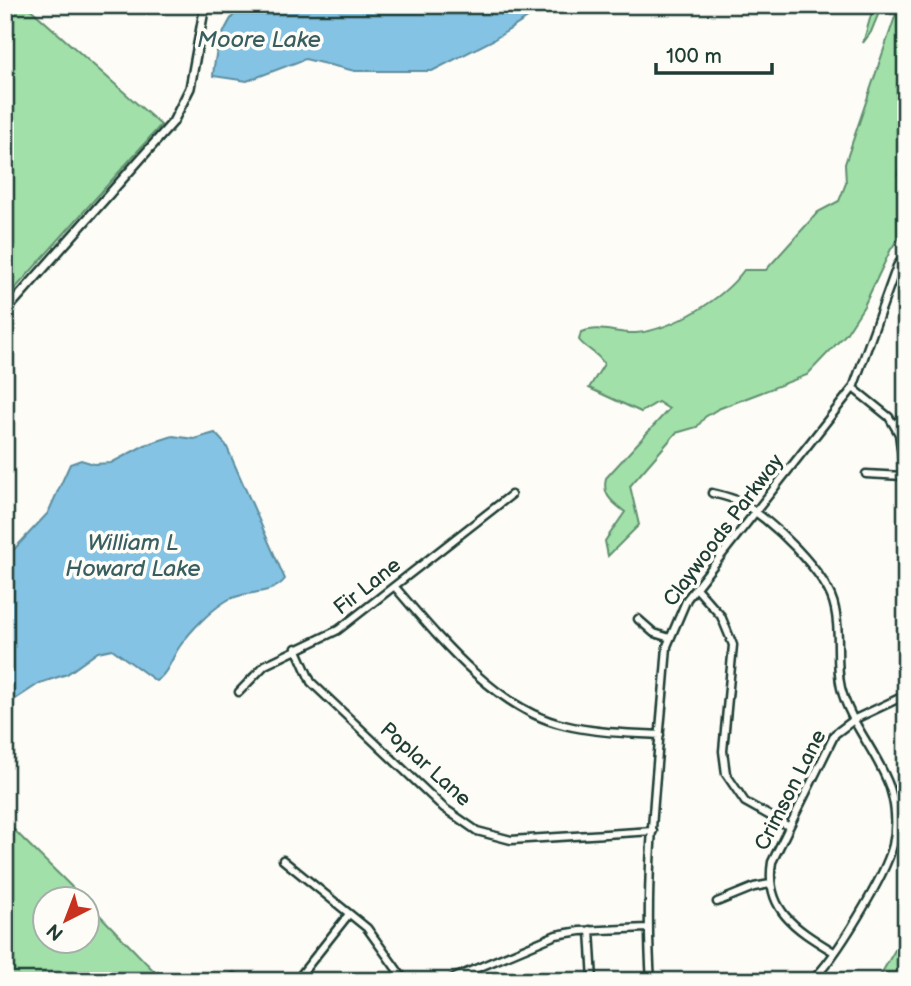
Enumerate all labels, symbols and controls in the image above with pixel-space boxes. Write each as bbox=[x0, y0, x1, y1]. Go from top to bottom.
water label: Moore Lake bbox=[197, 26, 321, 54]
scale bar bbox=[656, 32, 771, 76]
text: 100 m bbox=[666, 44, 722, 69]
street label: Claywoods Parkway bbox=[658, 449, 789, 611]
water label: William L Howard Lake bbox=[65, 529, 201, 583]
street label: Fir Lane bbox=[329, 552, 406, 620]
street label: Poplar Lane bbox=[375, 717, 476, 812]
street label: Crimson Lane bbox=[749, 726, 832, 855]
north arrow bbox=[32, 884, 102, 954]
text: N bbox=[43, 918, 69, 945]

